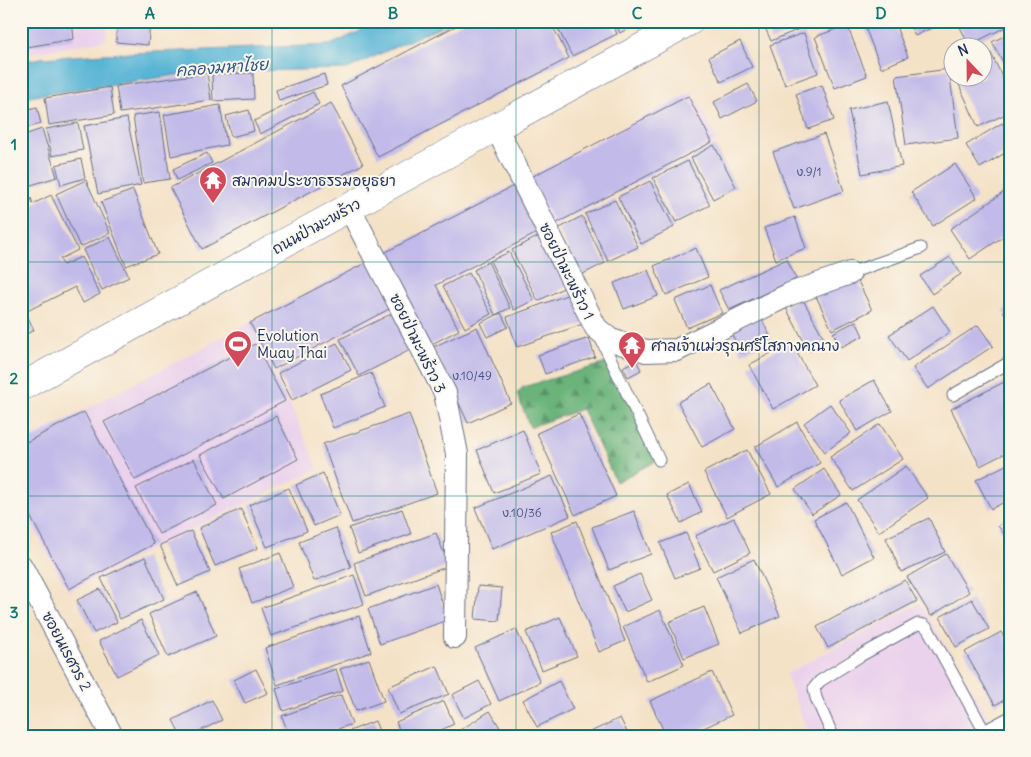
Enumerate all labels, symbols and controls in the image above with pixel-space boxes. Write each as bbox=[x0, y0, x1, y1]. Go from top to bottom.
text: A bbox=[145, 3, 155, 23]
text: B bbox=[388, 3, 399, 23]
text: C bbox=[632, 3, 643, 23]
text: D bbox=[875, 3, 887, 23]
north arrow bbox=[944, 38, 994, 88]
text: N bbox=[955, 40, 971, 60]
water label: คลองมหาไชย bbox=[175, 54, 270, 80]
text: 1 bbox=[11, 134, 17, 154]
house number: ง.9/1 bbox=[796, 164, 822, 179]
temple icon: สมาคมประชาธรรมอยุธยา bbox=[198, 165, 228, 204]
place label: สมาคมประชาธรรมอยุธยา bbox=[232, 171, 396, 192]
street label: ถนนป่ามะพร้าว bbox=[268, 194, 364, 258]
street label: ซอยป่ามะพร้าว 1 bbox=[535, 219, 599, 323]
street label: ซอยป่ามะพร้าว 3 bbox=[386, 290, 450, 396]
place label: Evolution Muay Thai bbox=[257, 326, 327, 362]
sports icon: Evolution Muay Thai bbox=[223, 329, 253, 368]
temple icon: ศาลเจ้าแม่วรุณศรีโสภางคณาง bbox=[617, 330, 647, 369]
place label: ศาลเจ้าแม่วรุณศรีโสภางคณาง bbox=[651, 336, 839, 357]
text: 2 bbox=[10, 368, 19, 388]
house number: ง.10/49 bbox=[452, 368, 492, 383]
house number: ง.10/36 bbox=[502, 505, 542, 520]
text: 3 bbox=[9, 602, 19, 622]
street label: ซอยนเรศวร 2 bbox=[38, 608, 96, 694]

